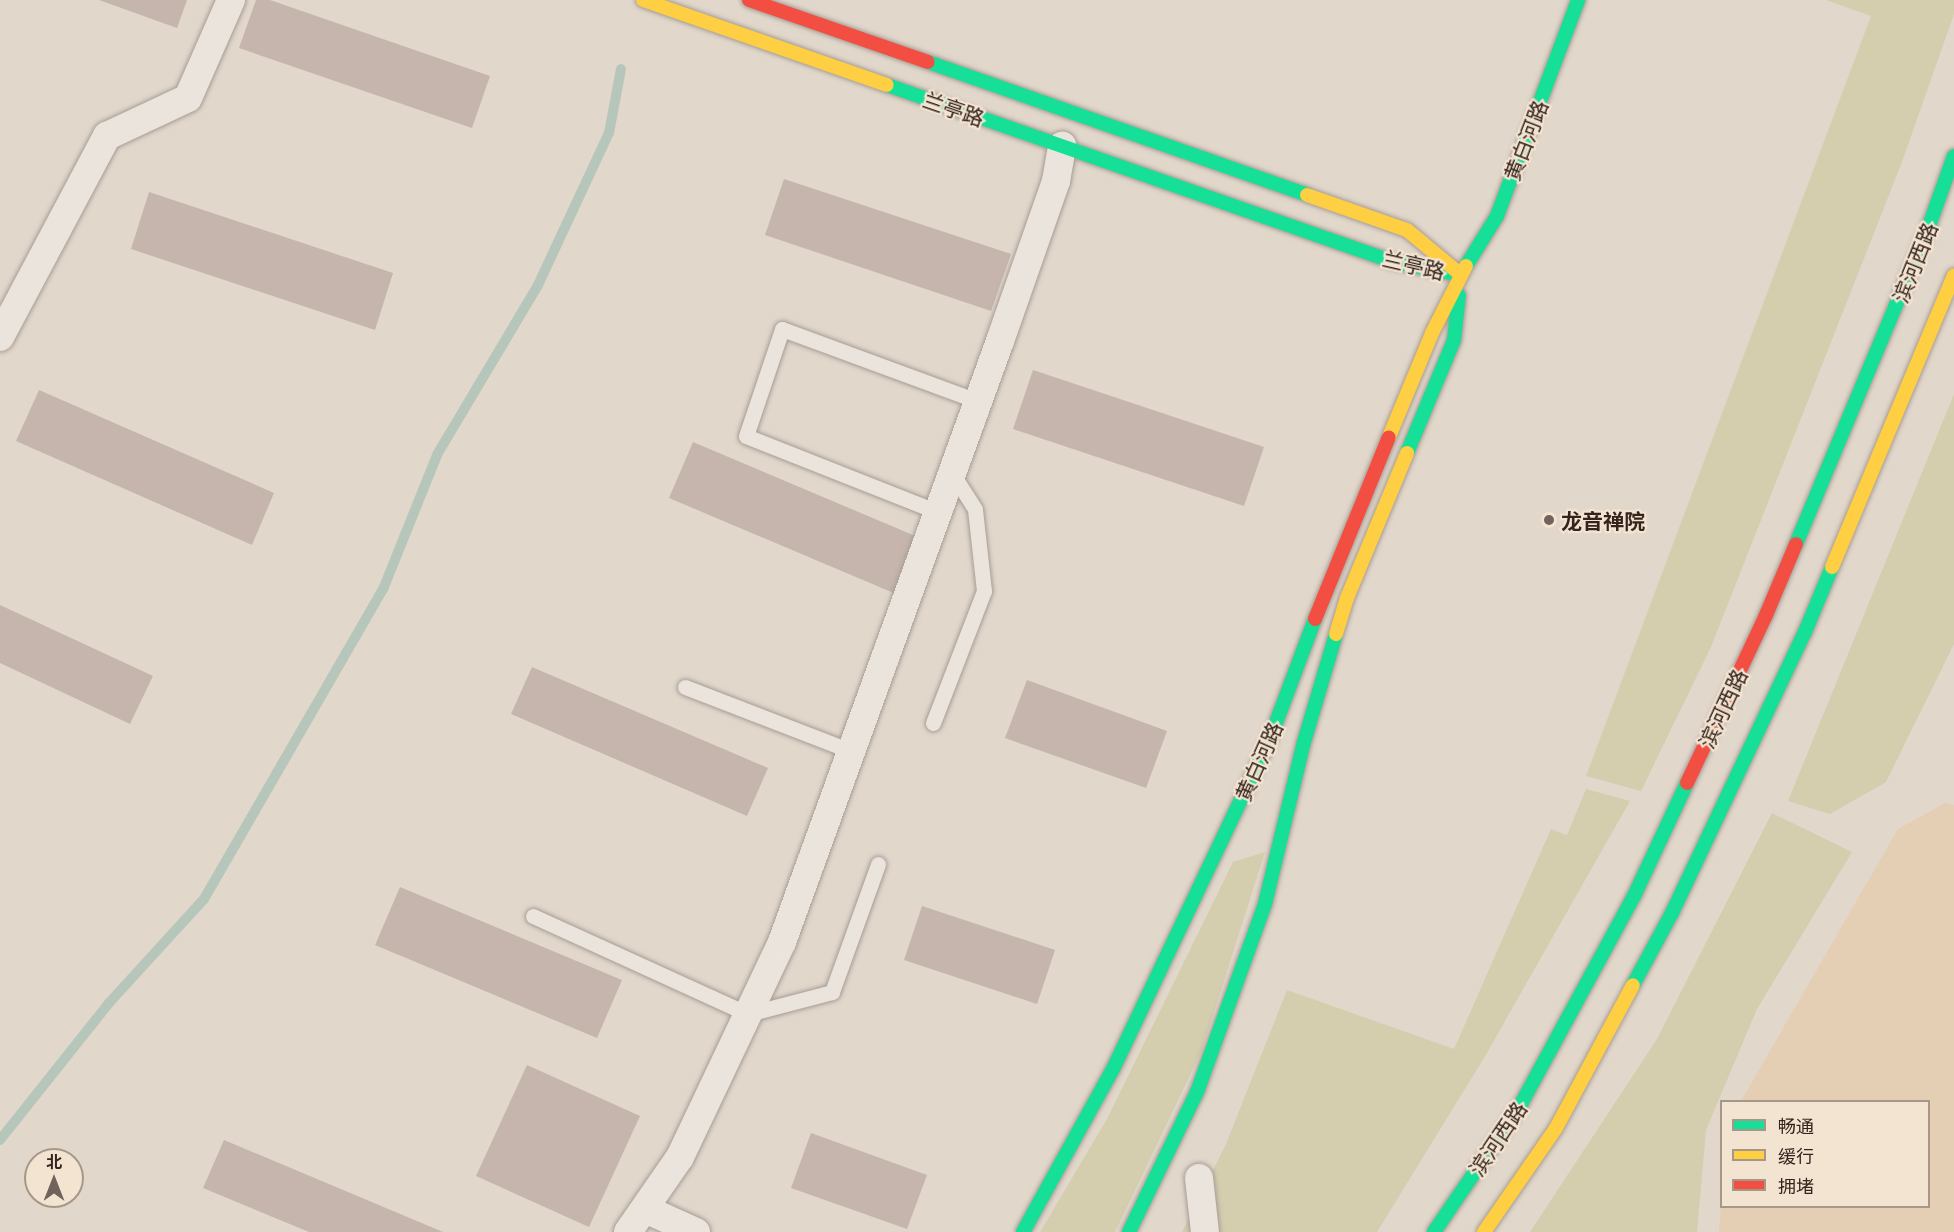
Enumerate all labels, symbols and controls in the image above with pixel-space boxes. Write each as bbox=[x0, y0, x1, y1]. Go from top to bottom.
street label: 兰亭路 bbox=[920, 86, 988, 130]
street label: 黄白河路 bbox=[1498, 96, 1552, 184]
street label: 滨河西路 bbox=[1887, 218, 1941, 306]
street label: 兰亭路 bbox=[1380, 245, 1448, 283]
place label: 龙音禅院 bbox=[1561, 507, 1645, 533]
marker: 龙音禅院 bbox=[1542, 513, 1556, 527]
street label: 滨河西路 bbox=[1693, 665, 1751, 751]
street label: 黄白河路 bbox=[1229, 718, 1287, 804]
street label: 滨河西路 bbox=[1463, 1096, 1531, 1180]
legend bbox=[1720, 1100, 1930, 1208]
text: 畅通 bbox=[1778, 1114, 1814, 1138]
text: 缓行 bbox=[1778, 1144, 1814, 1168]
north arrow bbox=[24, 1148, 84, 1208]
text: 北 bbox=[46, 1151, 62, 1172]
text: 拥堵 bbox=[1778, 1174, 1814, 1198]

